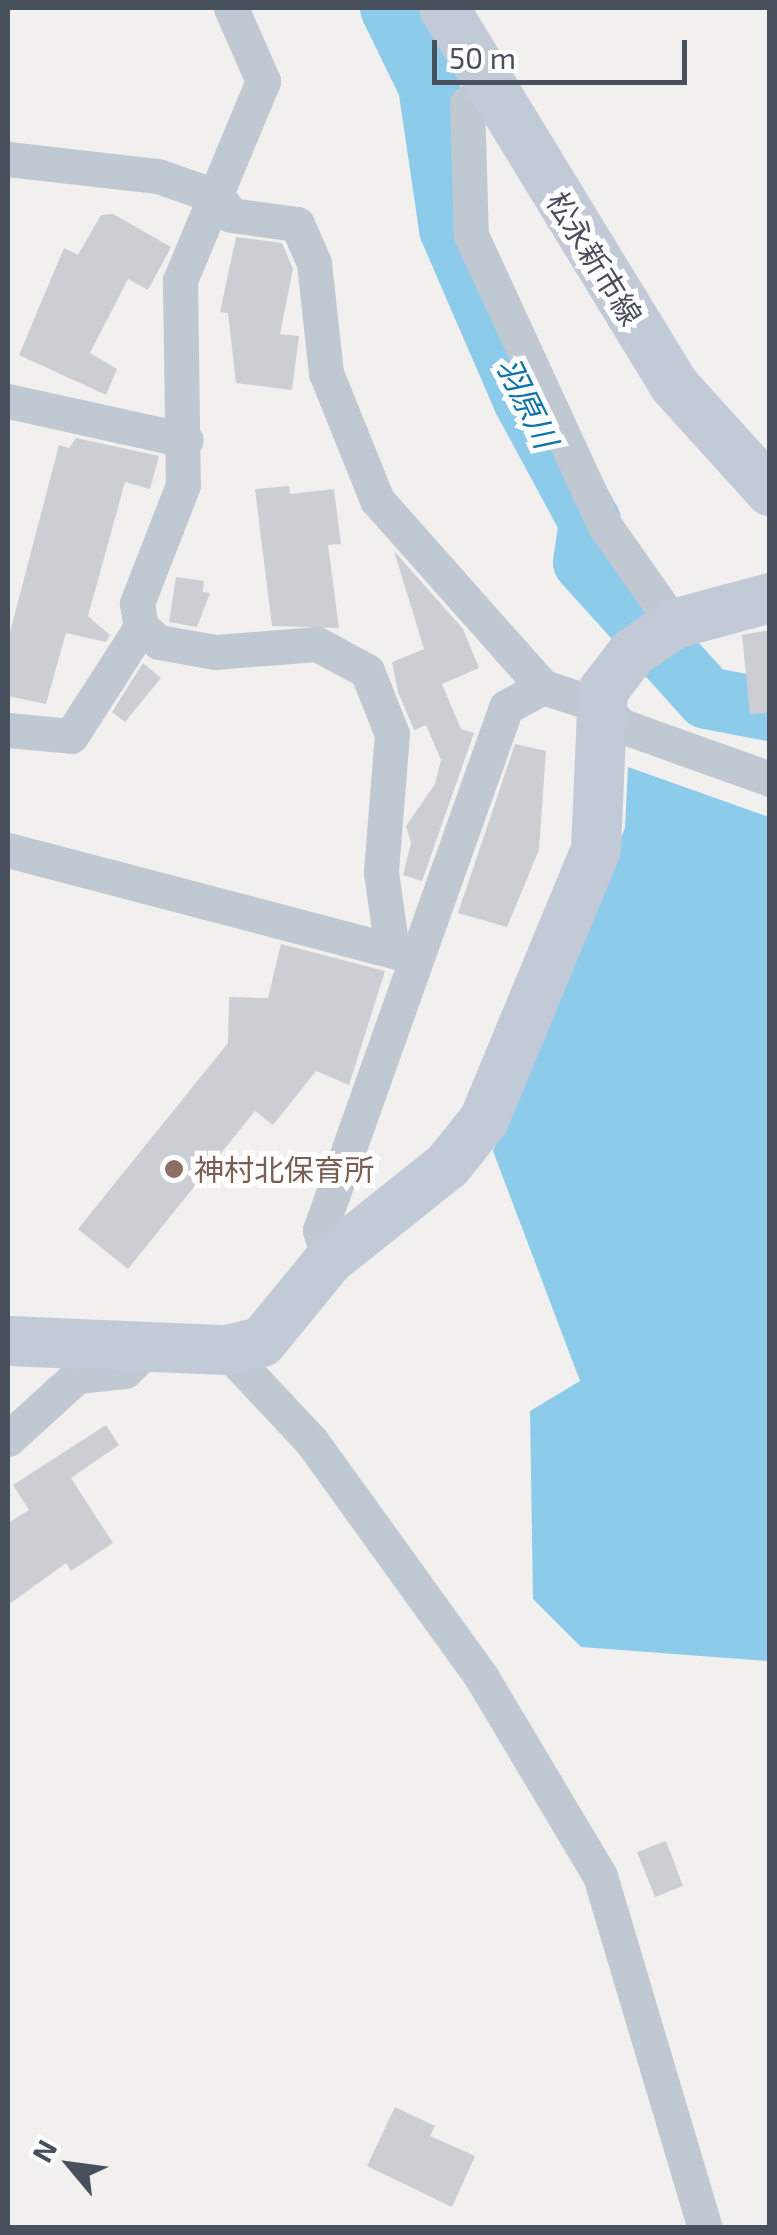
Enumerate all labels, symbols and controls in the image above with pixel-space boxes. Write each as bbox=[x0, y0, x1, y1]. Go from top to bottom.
scale bar bbox=[437, 20, 692, 82]
text: 50 m bbox=[449, 39, 516, 75]
street label: 松永新市線 bbox=[540, 185, 650, 331]
water label: 羽原川 bbox=[490, 350, 566, 454]
place label: 神村北保育所 bbox=[194, 1151, 374, 1187]
marker: 神村北保育所 bbox=[163, 1158, 185, 1180]
north arrow bbox=[20, 2115, 120, 2215]
text: N bbox=[24, 2133, 64, 2168]

